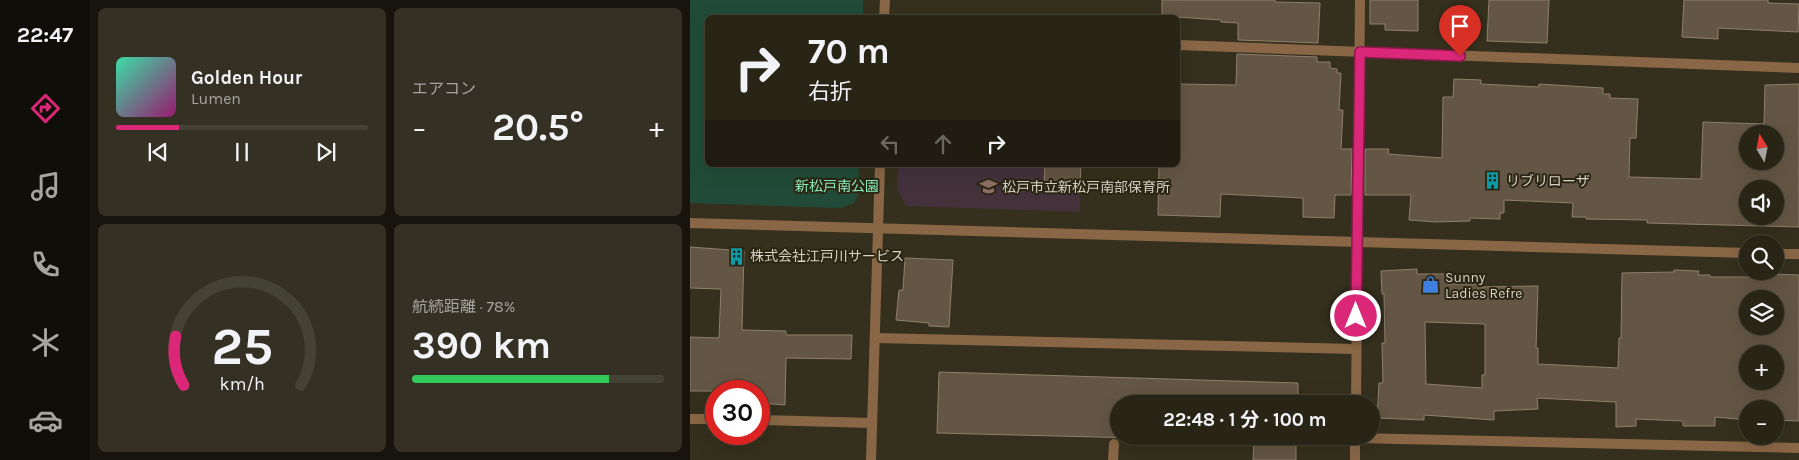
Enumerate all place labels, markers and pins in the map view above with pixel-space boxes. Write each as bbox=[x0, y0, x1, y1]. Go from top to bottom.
pin bbox=[1439, 5, 1481, 56]
building icon: リブリローザ bbox=[1482, 171, 1502, 191]
place label: リブリローザ bbox=[1506, 173, 1590, 190]
school or university icon: 松戸市立新松戸南部保育所 bbox=[978, 177, 998, 197]
place label: 松戸市立新松戸南部保育所 bbox=[1002, 179, 1170, 196]
building icon: 株式会社江戸川サービス bbox=[726, 246, 746, 266]
place label: 株式会社江戸川サービス bbox=[750, 248, 904, 265]
place label: Sunny Ladies Refre bbox=[1445, 269, 1522, 302]
shop icon: Sunny Ladies Refre bbox=[1421, 275, 1441, 295]

